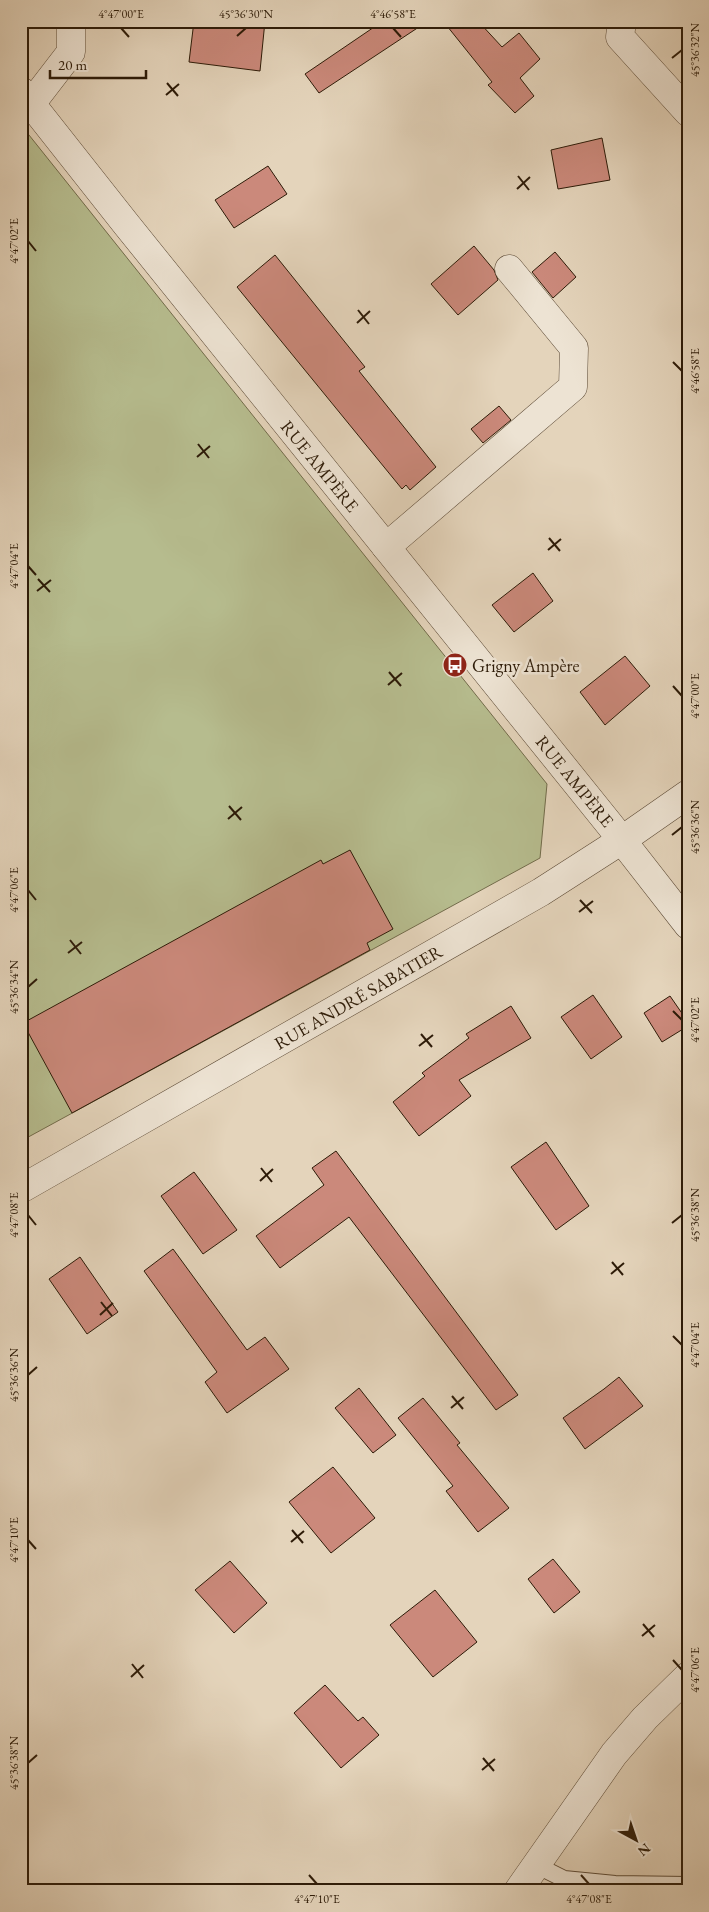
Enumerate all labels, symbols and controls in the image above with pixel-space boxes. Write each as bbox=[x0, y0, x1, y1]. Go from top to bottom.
text: 4°47'00"E bbox=[98, 6, 144, 22]
text: 45°36'30"N bbox=[219, 6, 273, 22]
text: 4°46'58"E bbox=[370, 6, 416, 22]
text: 45°36'32"N bbox=[687, 23, 703, 77]
scale bar bbox=[50, 48, 146, 80]
text: 20 m bbox=[58, 55, 87, 74]
text: 4°47'02"E bbox=[6, 218, 22, 264]
text: 4°46'58"E bbox=[687, 348, 703, 394]
street label: RUE AMPÈRE bbox=[276, 415, 364, 517]
text: 4°47'04"E bbox=[6, 543, 22, 589]
bus stop icon: Grigny Ampère bbox=[442, 652, 468, 678]
place label: Grigny Ampère bbox=[472, 654, 580, 677]
text: 4°47'00"E bbox=[687, 673, 703, 719]
street label: RUE AMPÈRE bbox=[531, 730, 619, 832]
text: 45°36'36"N bbox=[687, 800, 703, 854]
text: 4°47'06"E bbox=[6, 867, 22, 913]
street label: RUE ANDRÉ SABATIER bbox=[270, 939, 446, 1054]
text: 45°36'34"N bbox=[6, 960, 22, 1014]
text: 4°47'02"E bbox=[687, 997, 703, 1043]
text: 45°36'38"N bbox=[687, 1188, 703, 1242]
text: 4°47'08"E bbox=[6, 1192, 22, 1238]
text: 4°47'04"E bbox=[687, 1322, 703, 1368]
text: 45°36'36"N bbox=[6, 1348, 22, 1402]
text: 4°47'10"E bbox=[6, 1517, 22, 1563]
text: 4°47'06"E bbox=[687, 1647, 703, 1693]
text: 45°36'38"N bbox=[6, 1736, 22, 1790]
north arrow bbox=[612, 1814, 662, 1864]
text: N bbox=[634, 1839, 654, 1861]
text: 4°47'10"E bbox=[294, 1891, 340, 1907]
text: 4°47'08"E bbox=[566, 1891, 612, 1907]

